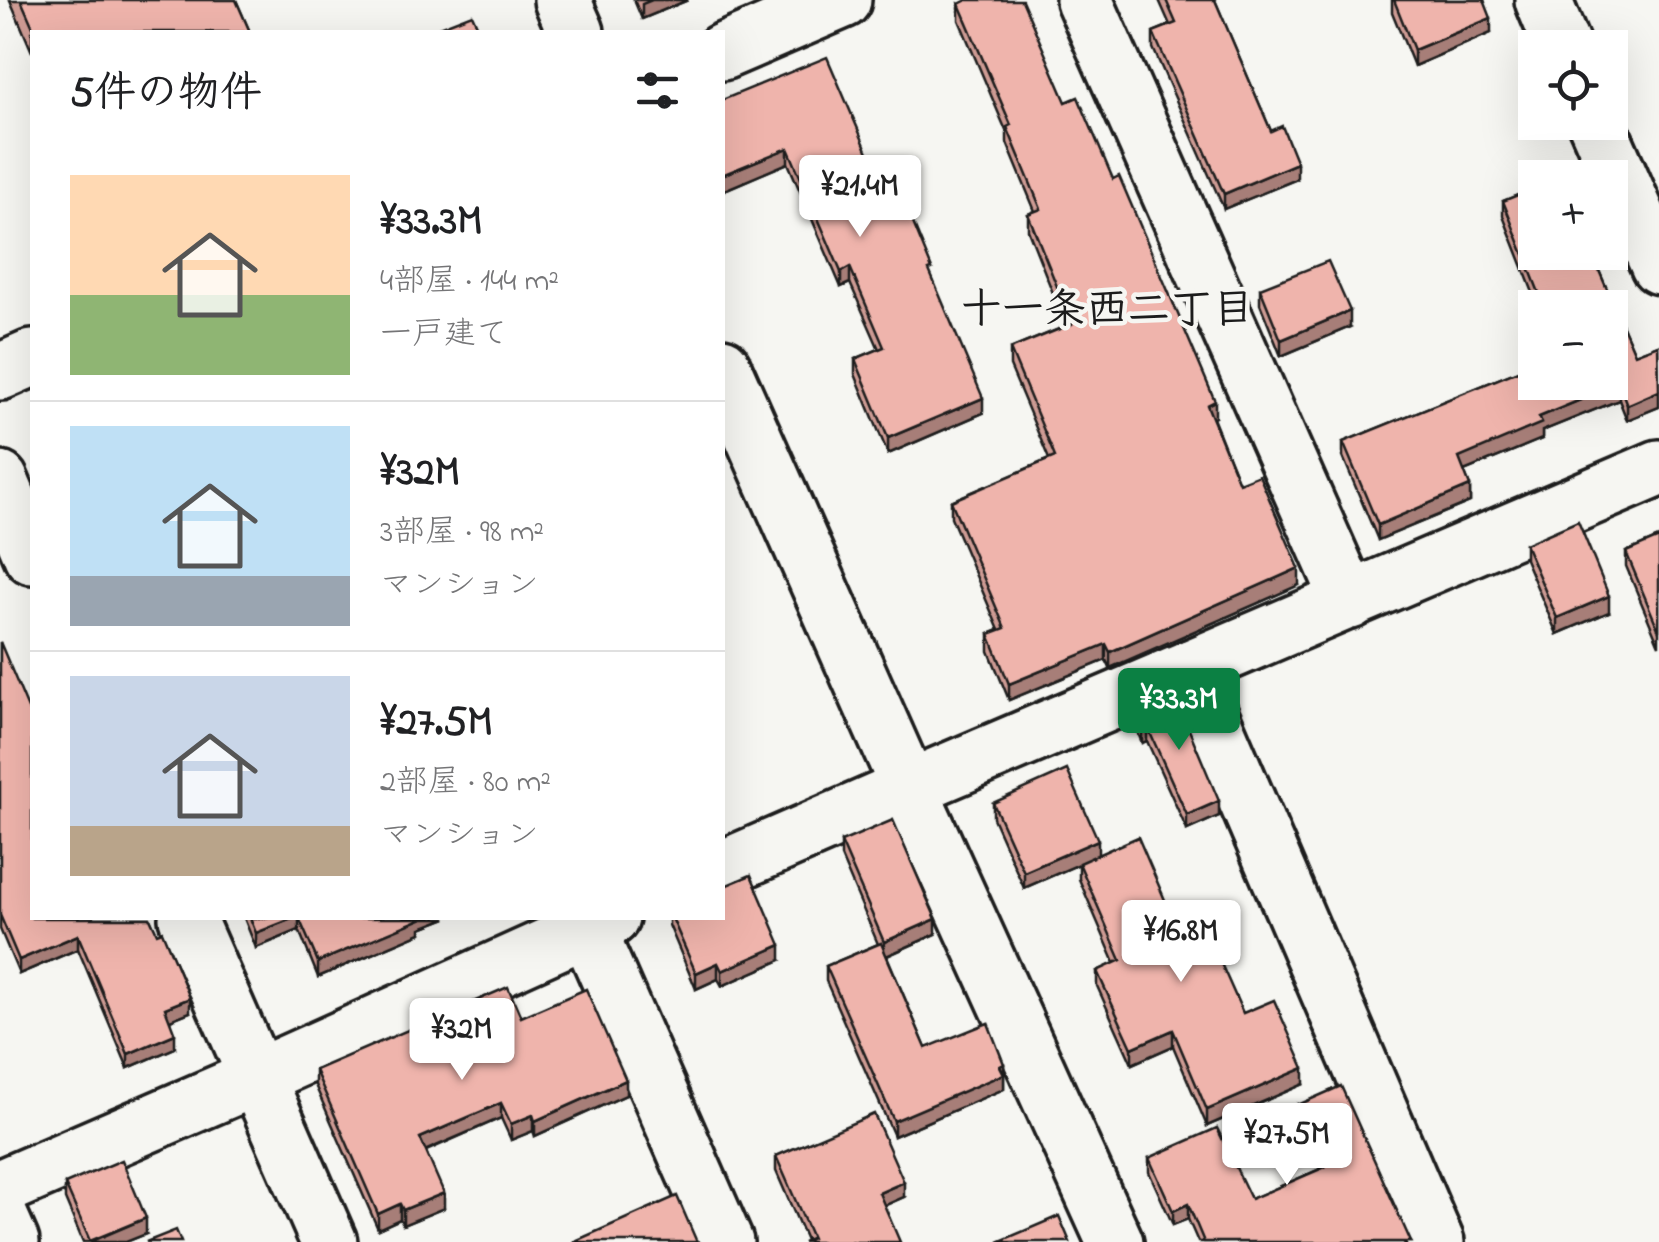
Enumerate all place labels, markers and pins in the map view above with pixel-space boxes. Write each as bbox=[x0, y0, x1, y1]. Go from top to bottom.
pin: ¥21.4M bbox=[779, 155, 941, 240]
pin: ¥33.3M bbox=[1098, 668, 1260, 753]
pin: ¥16.8M bbox=[1100, 900, 1262, 985]
pin: ¥32M bbox=[403, 998, 521, 1083]
pin: ¥27.5M bbox=[1206, 1103, 1368, 1188]

